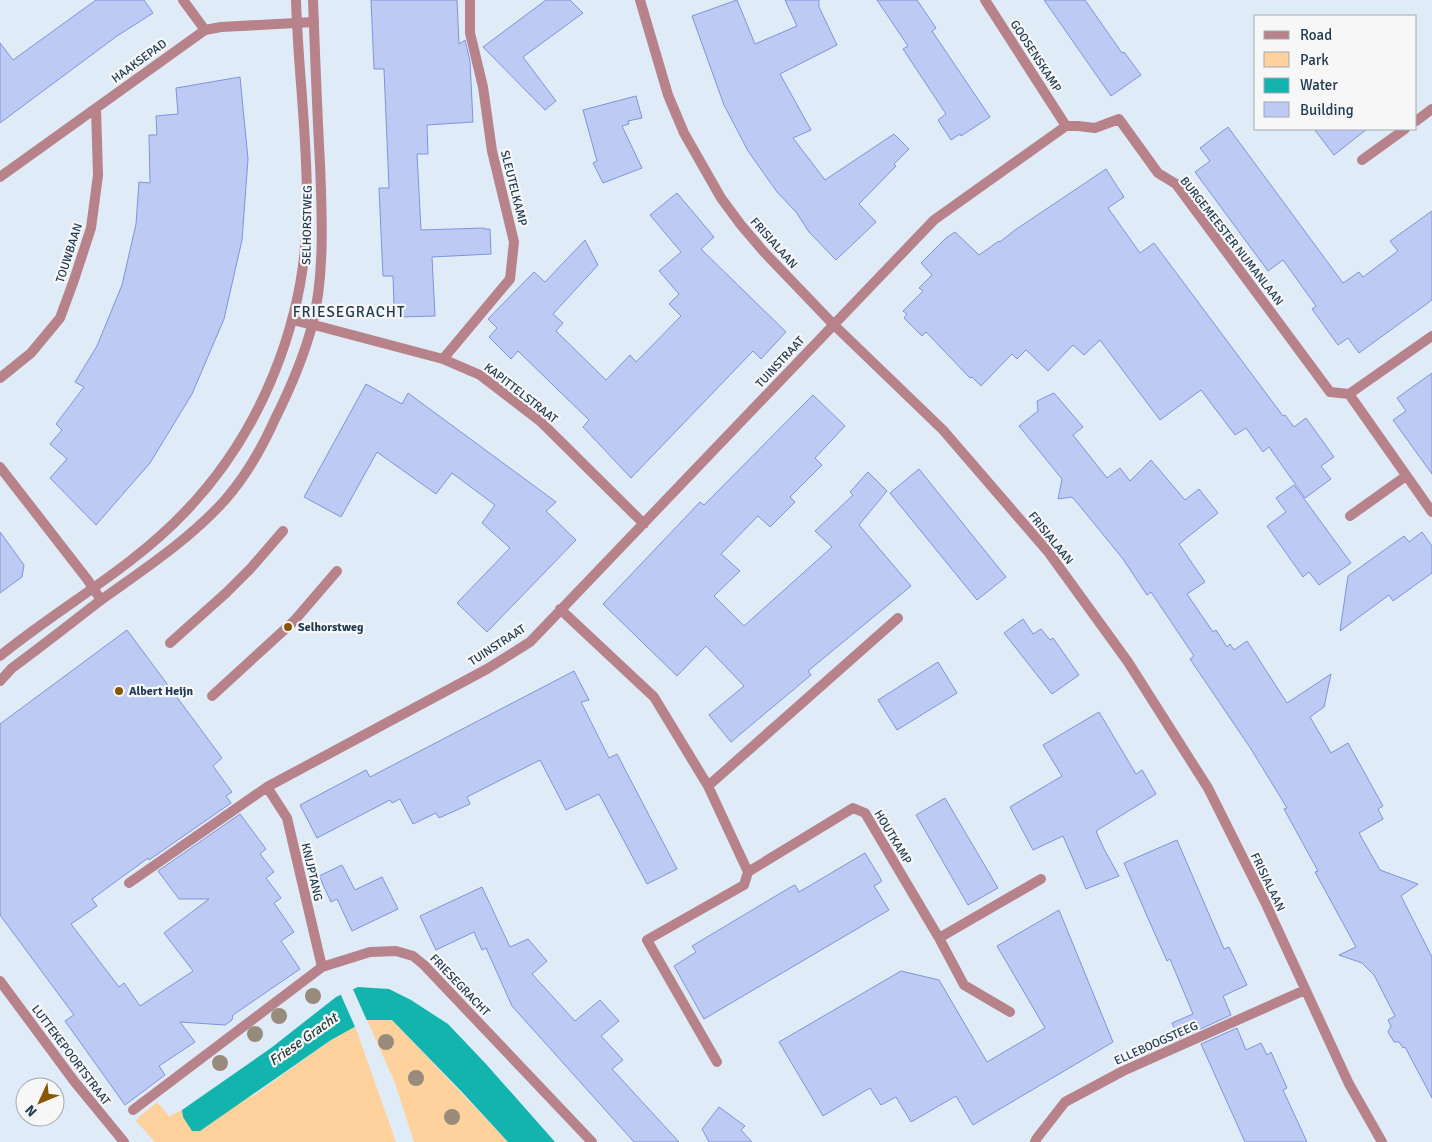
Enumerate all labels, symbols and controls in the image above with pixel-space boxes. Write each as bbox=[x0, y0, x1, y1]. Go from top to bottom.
legend bbox=[1254, 15, 1417, 130]
street label: GOOSENSKAMP bbox=[1007, 17, 1065, 95]
text: Road bbox=[1300, 26, 1332, 44]
street label: HAAKSEPAD bbox=[109, 36, 170, 86]
text: Park bbox=[1300, 51, 1329, 69]
text: Water bbox=[1300, 76, 1338, 94]
text: Building bbox=[1300, 101, 1354, 119]
street label: SLEUTELKAMP bbox=[497, 149, 530, 228]
street label: BURGEMEESTER NUMANLAAN bbox=[1177, 174, 1287, 309]
street label: SELHORSTWEG bbox=[299, 185, 316, 265]
street label: FRISIALAAN bbox=[747, 215, 800, 272]
street label: TOUWBAAN bbox=[53, 221, 86, 285]
district label: FRIESEGRACHT bbox=[293, 303, 405, 321]
street label: TUINSTRAAT bbox=[753, 333, 808, 391]
street label: KAPITTELSTRAAT bbox=[481, 360, 561, 427]
street label: FRISIALAAN bbox=[1025, 509, 1076, 568]
place label: Selhorstweg bbox=[298, 620, 364, 635]
marker: Selhorstweg bbox=[282, 621, 294, 633]
street label: TUINSTRAAT bbox=[466, 621, 529, 669]
place label: Albert Heijn bbox=[129, 684, 193, 699]
marker: Albert Heijn bbox=[113, 685, 125, 697]
street label: HOUTKAMP bbox=[870, 807, 915, 867]
street label: KNIJPTANG bbox=[298, 841, 326, 903]
street label: FRISIALAAN bbox=[1247, 850, 1288, 914]
street label: FRIESEGRACHT bbox=[426, 951, 493, 1020]
street label: LUTTEKEPOORTSTRAAT bbox=[28, 1002, 113, 1108]
water label: Friese Gracht bbox=[266, 1008, 342, 1069]
street label: ELLEBOOGSTEEG bbox=[1112, 1018, 1200, 1069]
north arrow bbox=[15, 1077, 65, 1127]
text: N bbox=[22, 1101, 41, 1120]

